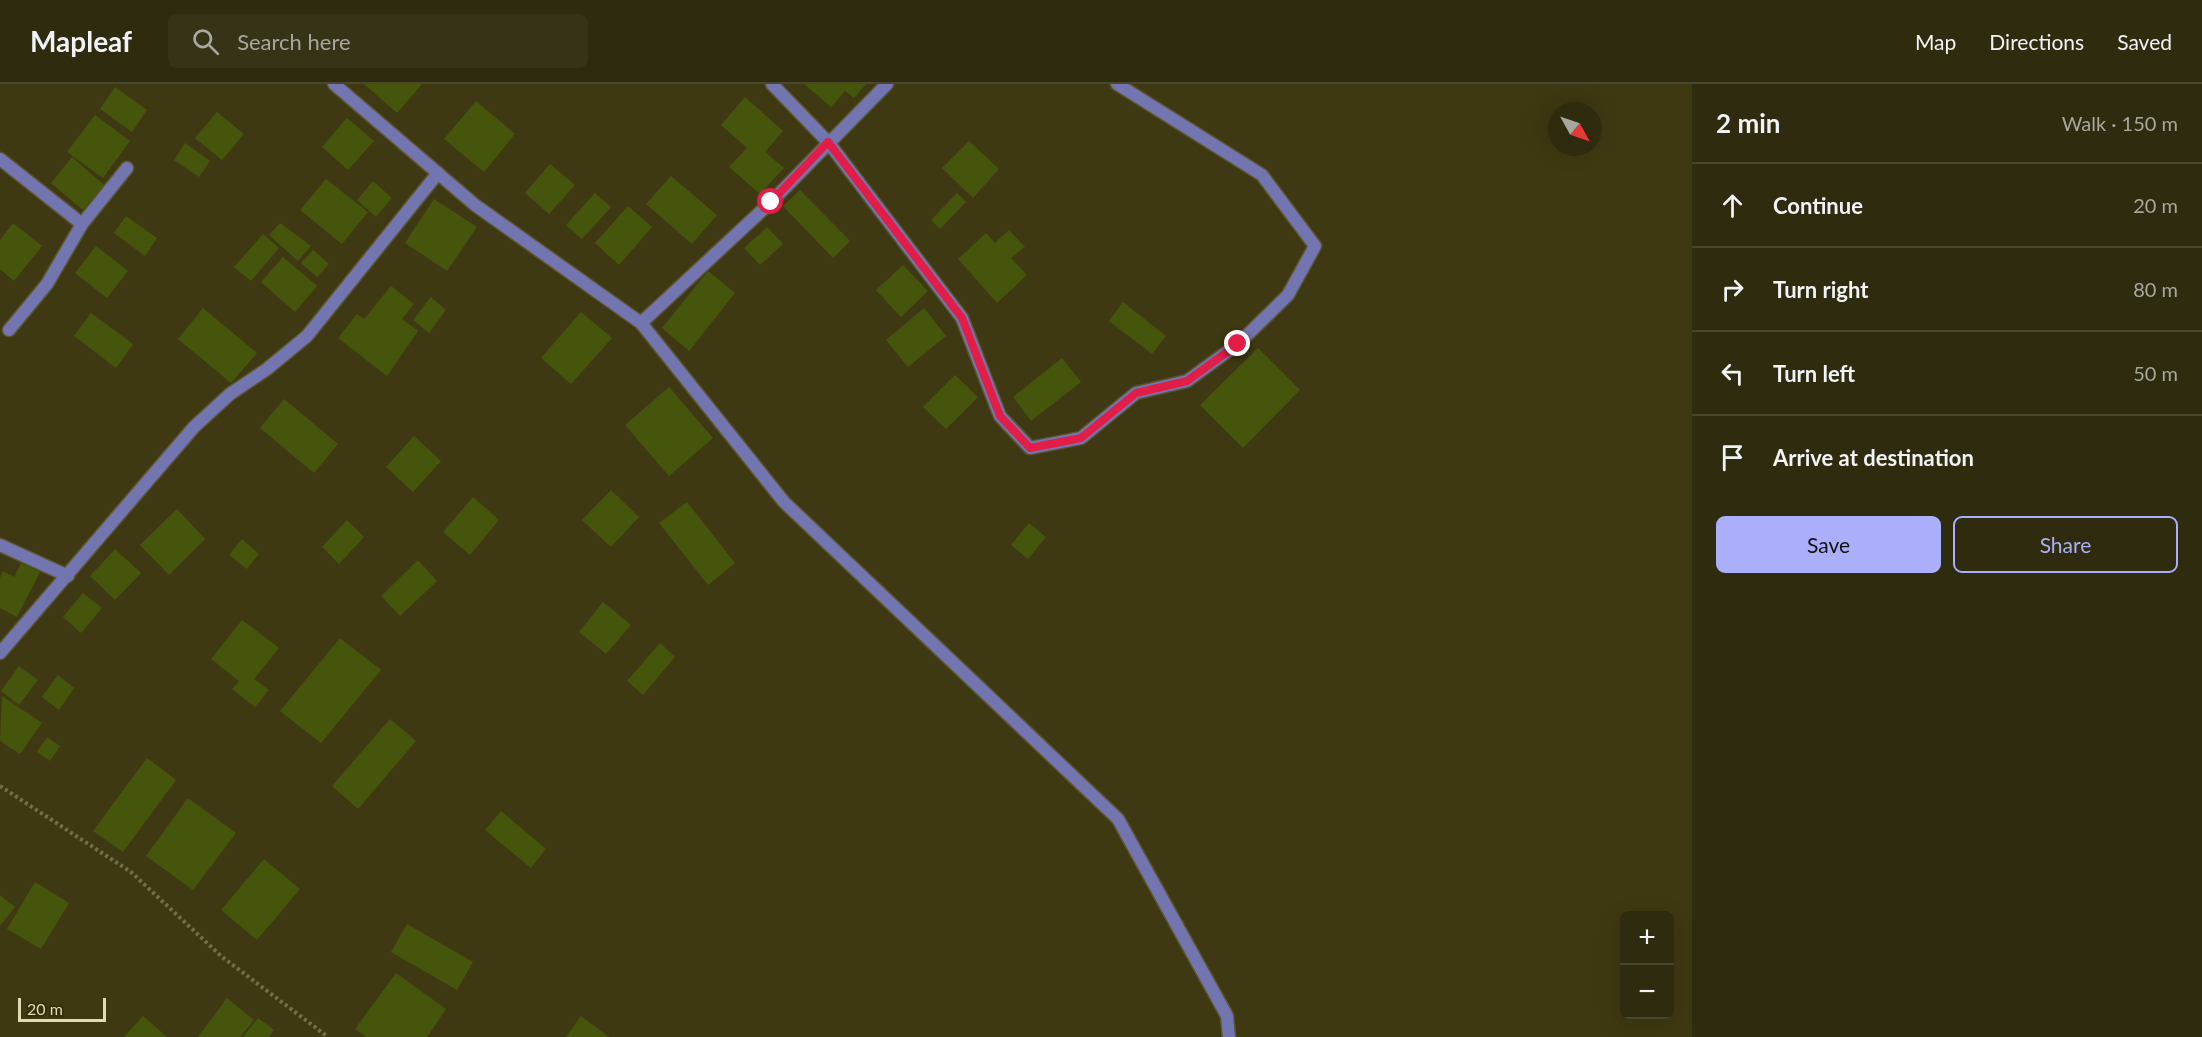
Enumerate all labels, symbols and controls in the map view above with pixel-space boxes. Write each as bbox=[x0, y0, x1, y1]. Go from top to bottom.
search box bbox=[168, 14, 588, 68]
text: Mapleaf bbox=[30, 24, 132, 58]
icon: search bbox=[189, 25, 222, 58]
text: Search here bbox=[237, 28, 351, 55]
text: Map bbox=[1915, 29, 1956, 54]
text: Directions bbox=[1989, 29, 2084, 54]
text: Saved bbox=[2117, 29, 2172, 54]
north arrow bbox=[1548, 102, 1602, 156]
text: 2 min bbox=[1716, 107, 1780, 139]
text: Walk · 150 m bbox=[2062, 111, 2178, 135]
route start bbox=[757, 188, 783, 214]
icon: ahead bbox=[1716, 189, 1749, 222]
text: Continue bbox=[1773, 192, 1863, 219]
text: 20 m bbox=[2133, 193, 2178, 217]
icon: right bbox=[1716, 273, 1749, 306]
text: Turn right bbox=[1773, 276, 1868, 303]
text: 80 m bbox=[2133, 277, 2178, 301]
route end bbox=[1224, 330, 1250, 356]
icon: left bbox=[1716, 357, 1749, 390]
text: Turn left bbox=[1773, 360, 1855, 387]
text: 50 m bbox=[2133, 361, 2178, 385]
icon: arrive bbox=[1716, 441, 1749, 474]
text: Arrive at destination bbox=[1773, 444, 1974, 471]
button: Save bbox=[1716, 516, 1941, 573]
button: Share bbox=[1953, 516, 2178, 573]
map controls bbox=[1620, 911, 1674, 1019]
button: + bbox=[1620, 911, 1674, 965]
button: − bbox=[1620, 965, 1674, 1019]
scale bar bbox=[18, 995, 106, 1022]
text: 20 m bbox=[27, 999, 63, 1018]

